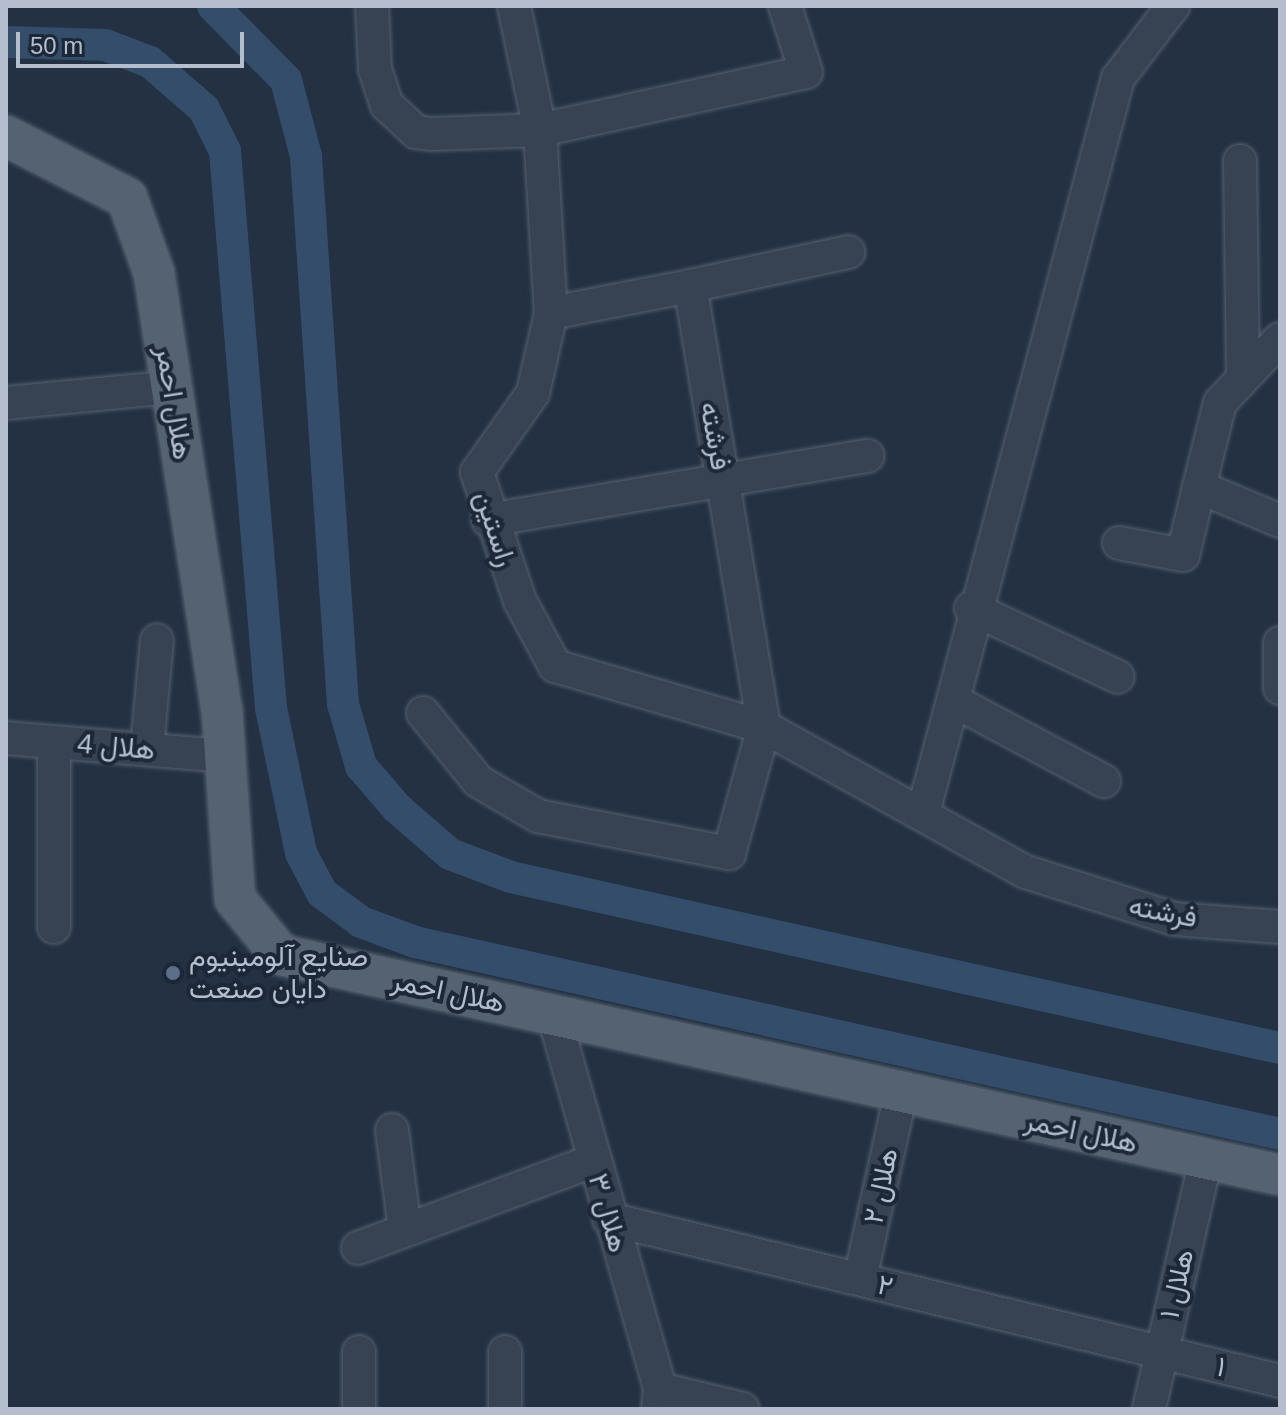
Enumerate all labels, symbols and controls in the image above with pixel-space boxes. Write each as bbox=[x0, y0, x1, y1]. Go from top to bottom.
scale bar bbox=[20, 16, 248, 66]
text: 50 m bbox=[30, 32, 83, 59]
street label: هلال احمر bbox=[148, 344, 200, 462]
street label: فرشته bbox=[692, 399, 738, 473]
street label: راستین bbox=[467, 487, 523, 571]
street label: هلال 4 bbox=[76, 727, 156, 767]
street label: فرشته bbox=[1126, 889, 1200, 935]
place label: صنايع آلومینیوم دایان صنعت bbox=[189, 940, 368, 1006]
marker: صنايع آلومینیوم دایان صنعت bbox=[164, 964, 182, 982]
street label: هلال احمر bbox=[389, 964, 507, 1020]
street label: هلال احمر bbox=[1022, 1104, 1140, 1160]
street label: هلال ۲ bbox=[857, 1145, 905, 1227]
street label: هلال ۳ bbox=[581, 1170, 635, 1256]
street label: هلال ۱ bbox=[1153, 1246, 1201, 1322]
street label: ۲ bbox=[874, 1268, 896, 1304]
street label: ۱ bbox=[1213, 1350, 1229, 1384]

